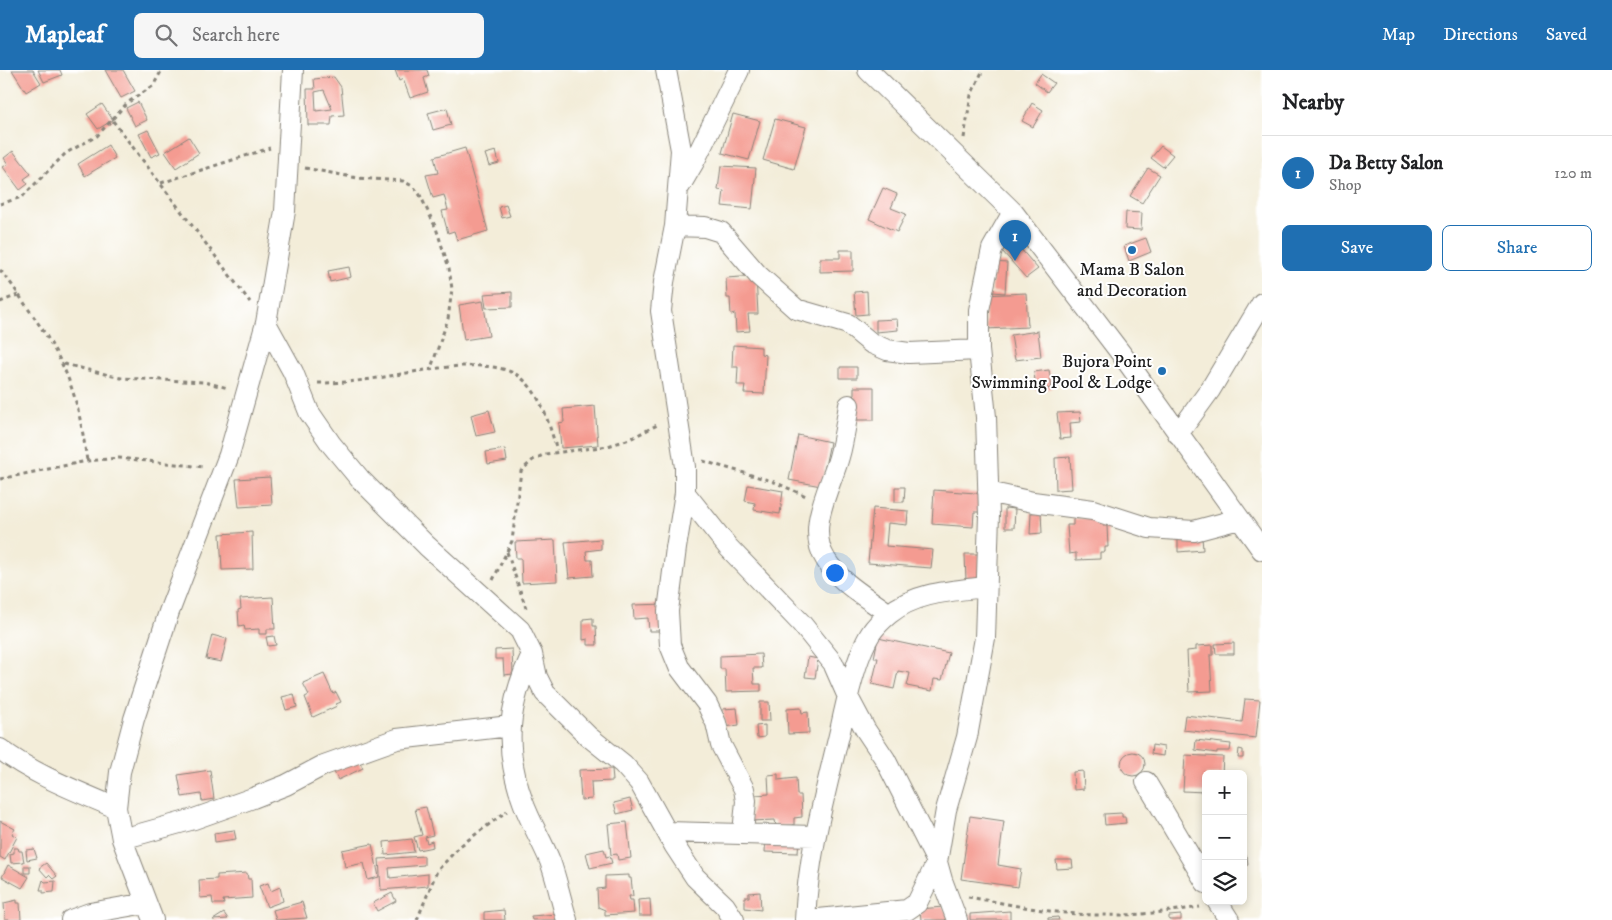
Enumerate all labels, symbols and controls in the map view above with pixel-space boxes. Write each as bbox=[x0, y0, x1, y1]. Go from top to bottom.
search box bbox=[134, 13, 484, 58]
text: Mapleaf bbox=[25, 20, 104, 50]
icon: search bbox=[152, 21, 180, 49]
text: Search here bbox=[192, 24, 280, 47]
text: Map bbox=[1382, 24, 1415, 46]
text: Directions bbox=[1443, 24, 1518, 46]
text: Saved bbox=[1546, 24, 1587, 46]
text: Nearby bbox=[1282, 90, 1344, 116]
text: Da Betty Salon bbox=[1329, 152, 1443, 175]
text: 1 bbox=[1295, 163, 1301, 183]
text: 120 m bbox=[1554, 163, 1592, 183]
text: Shop bbox=[1329, 175, 1362, 195]
pin: 1 bbox=[999, 220, 1031, 261]
button: Save bbox=[1282, 225, 1432, 271]
button: Share bbox=[1442, 225, 1592, 271]
marker: Mama B Salon and Decoration bbox=[1126, 244, 1138, 256]
place label: Mama B Salon and Decoration bbox=[1077, 259, 1188, 302]
place label: Bujora Point Swimming Pool & Lodge bbox=[971, 351, 1152, 394]
marker: Bujora Point Swimming Pool & Lodge bbox=[1156, 365, 1168, 377]
your location bbox=[822, 560, 848, 586]
map controls bbox=[1202, 770, 1247, 905]
button: + bbox=[1202, 770, 1247, 815]
button: − bbox=[1202, 815, 1247, 860]
button: layers bbox=[1202, 860, 1247, 905]

